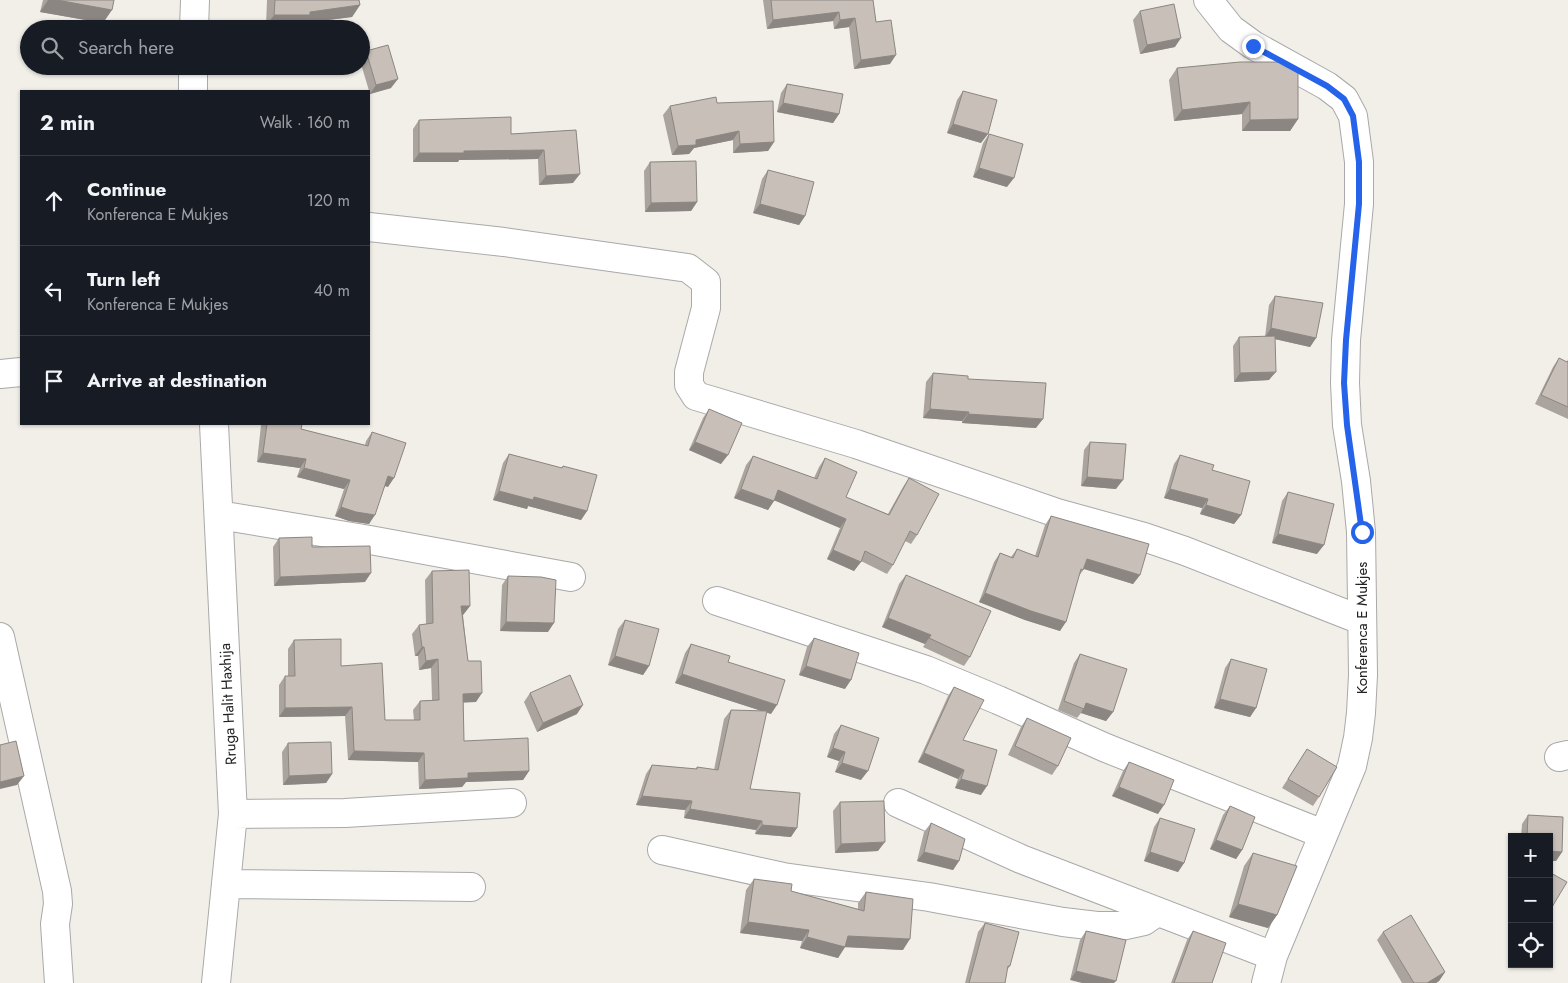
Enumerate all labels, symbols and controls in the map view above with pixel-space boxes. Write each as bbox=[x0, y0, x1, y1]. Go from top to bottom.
search box bbox=[20, 20, 370, 75]
icon: search bbox=[38, 34, 66, 62]
text: Search here bbox=[78, 34, 174, 61]
route end bbox=[1242, 35, 1265, 58]
text: 2 min bbox=[40, 108, 95, 138]
text: Walk · 160 m bbox=[260, 111, 350, 134]
text: Continue bbox=[87, 176, 166, 203]
icon: ahead bbox=[40, 187, 68, 215]
text: 120 m bbox=[307, 189, 350, 212]
text: Konferenca E Mukjes bbox=[87, 203, 228, 226]
text: Turn left bbox=[87, 266, 160, 293]
icon: left bbox=[40, 277, 68, 305]
text: 40 m bbox=[314, 279, 350, 302]
text: Konferenca E Mukjes bbox=[87, 293, 228, 316]
icon: arrive bbox=[40, 367, 68, 395]
text: Arrive at destination bbox=[87, 367, 267, 394]
route start bbox=[1351, 521, 1374, 544]
street label: Konferenca E Mukjes bbox=[1351, 562, 1373, 694]
street label: Rruga Halit Haxhija bbox=[214, 642, 242, 766]
map controls bbox=[1508, 833, 1553, 968]
button: + bbox=[1508, 833, 1553, 878]
button: − bbox=[1508, 878, 1553, 923]
button: locate bbox=[1508, 923, 1553, 968]

